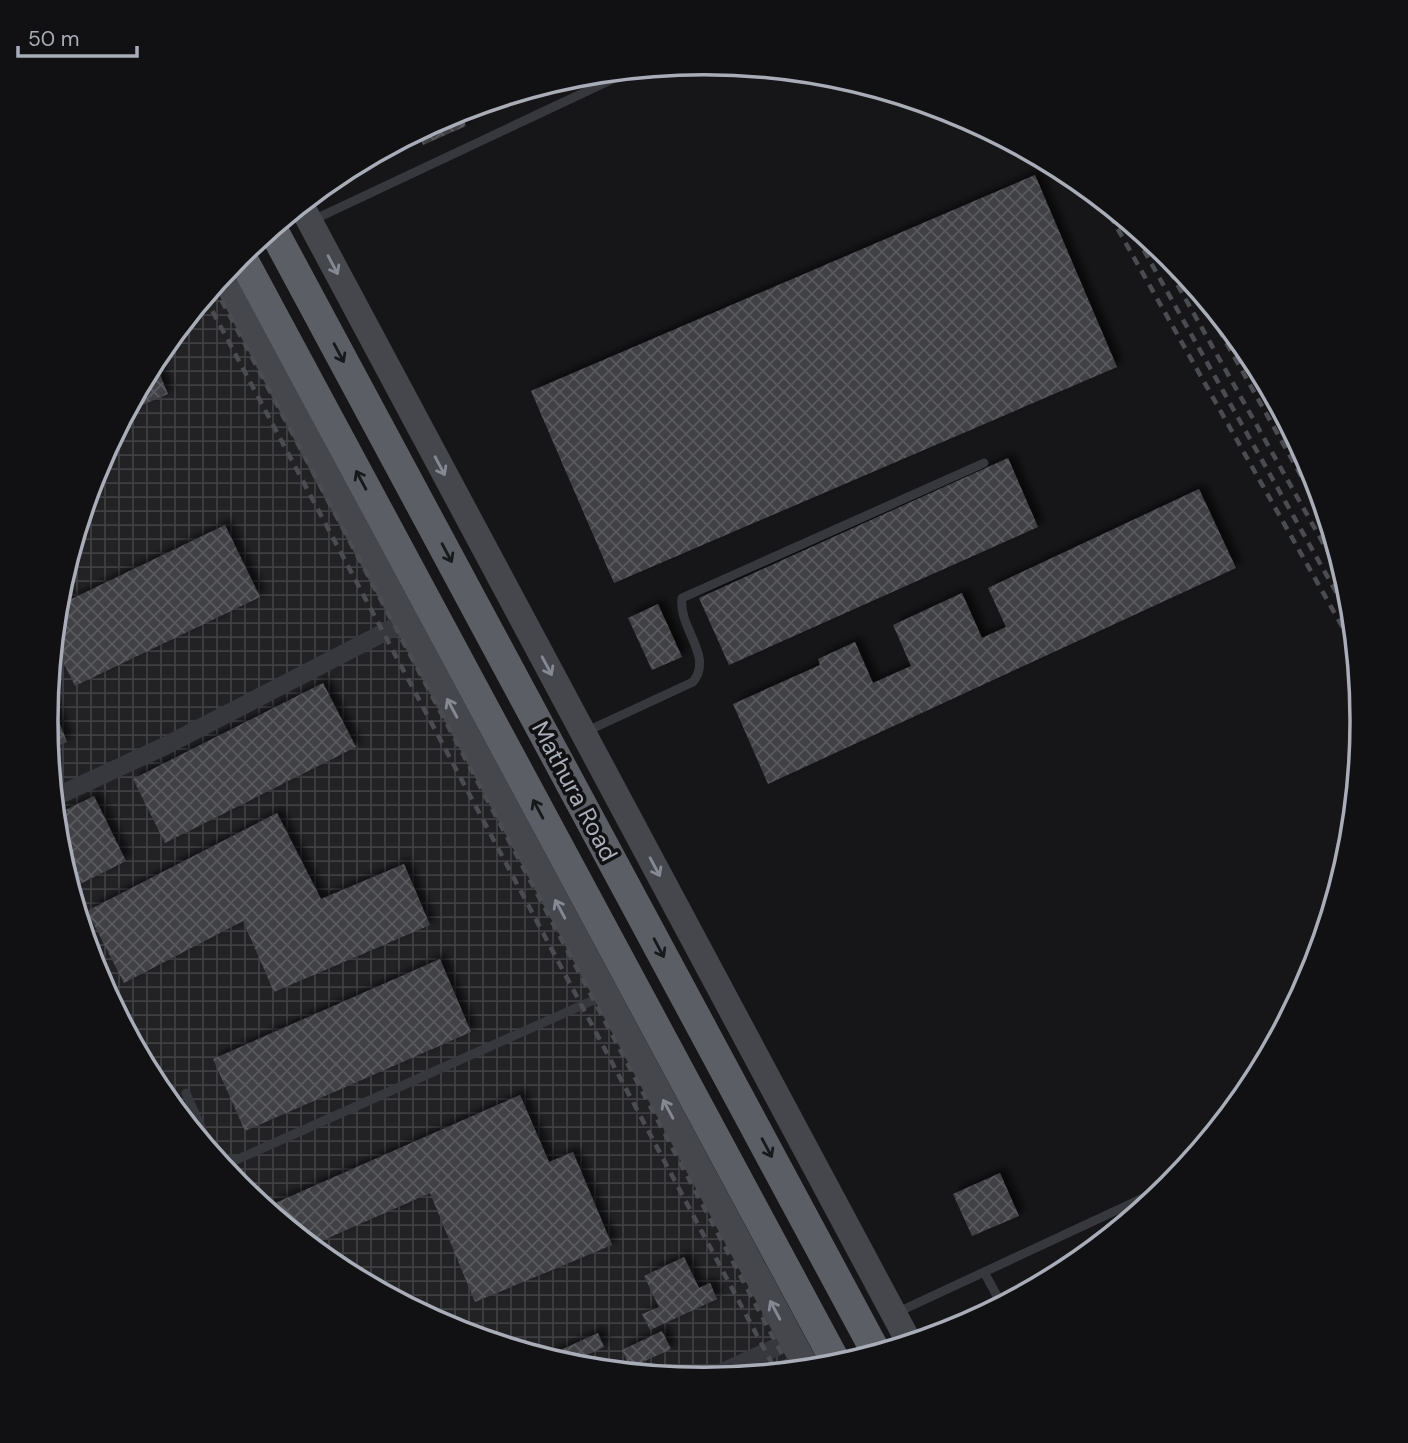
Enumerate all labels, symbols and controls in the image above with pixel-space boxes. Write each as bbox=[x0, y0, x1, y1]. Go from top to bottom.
scale bar bbox=[18, 14, 136, 58]
text: 50 m bbox=[28, 25, 79, 53]
one-way arrow bbox=[326, 254, 340, 275]
one-way arrow bbox=[333, 342, 347, 363]
one-way arrow bbox=[433, 455, 447, 475]
one-way arrow bbox=[354, 470, 368, 490]
one-way arrow bbox=[441, 542, 454, 563]
one-way arrow bbox=[541, 655, 555, 676]
one-way arrow bbox=[445, 699, 459, 719]
street label: Mathura Road bbox=[525, 716, 625, 866]
one-way arrow bbox=[531, 800, 545, 820]
one-way arrow bbox=[648, 856, 662, 877]
one-way arrow bbox=[553, 899, 567, 919]
one-way arrow bbox=[653, 937, 666, 958]
one-way arrow bbox=[661, 1099, 674, 1120]
one-way arrow bbox=[761, 1137, 774, 1158]
one-way arrow bbox=[768, 1300, 782, 1320]

